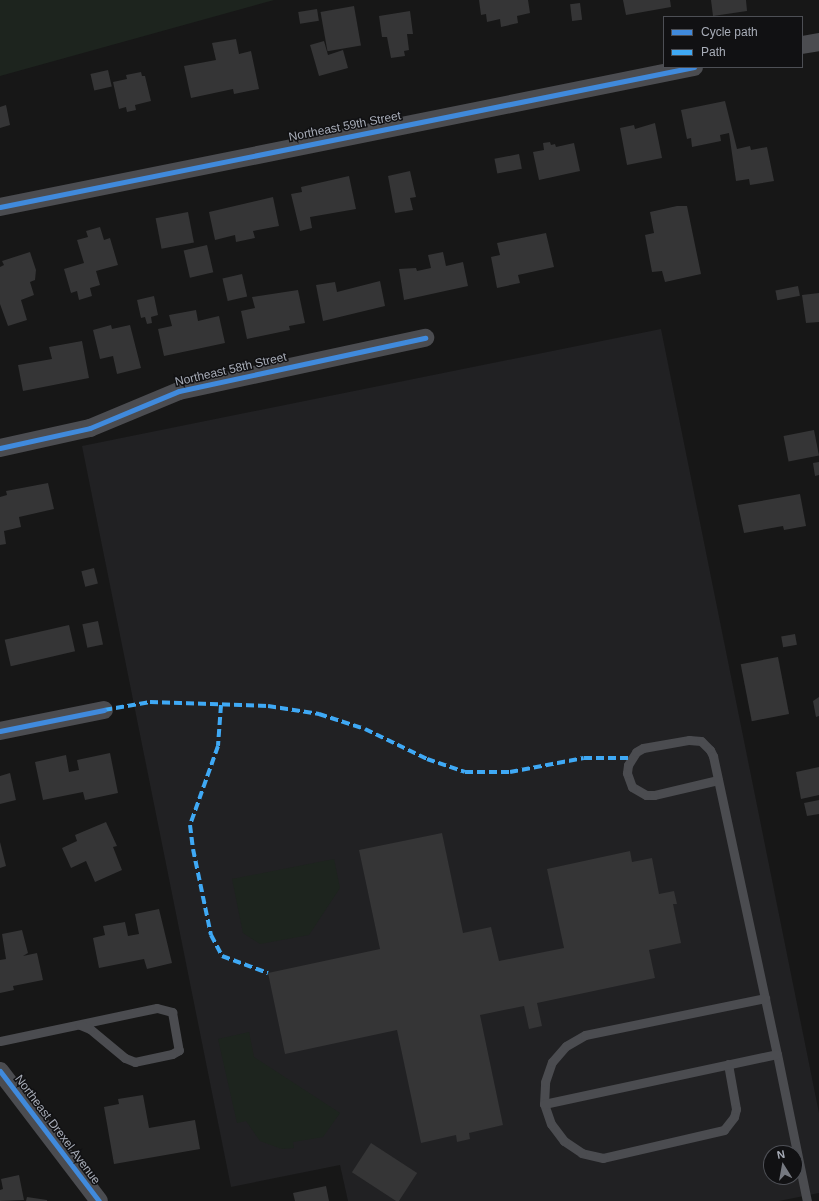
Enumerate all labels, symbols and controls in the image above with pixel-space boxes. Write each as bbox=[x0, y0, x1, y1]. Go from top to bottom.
legend bbox=[663, 16, 803, 68]
text: Cycle path bbox=[701, 25, 758, 39]
text: Path bbox=[701, 45, 726, 59]
street label: Northeast 59th Street bbox=[288, 109, 402, 145]
street label: Northeast 58th Street bbox=[174, 350, 288, 390]
street label: Northeast Drexel Avenue bbox=[11, 1072, 103, 1188]
north arrow bbox=[763, 1145, 803, 1185]
text: N bbox=[776, 1148, 786, 1161]

